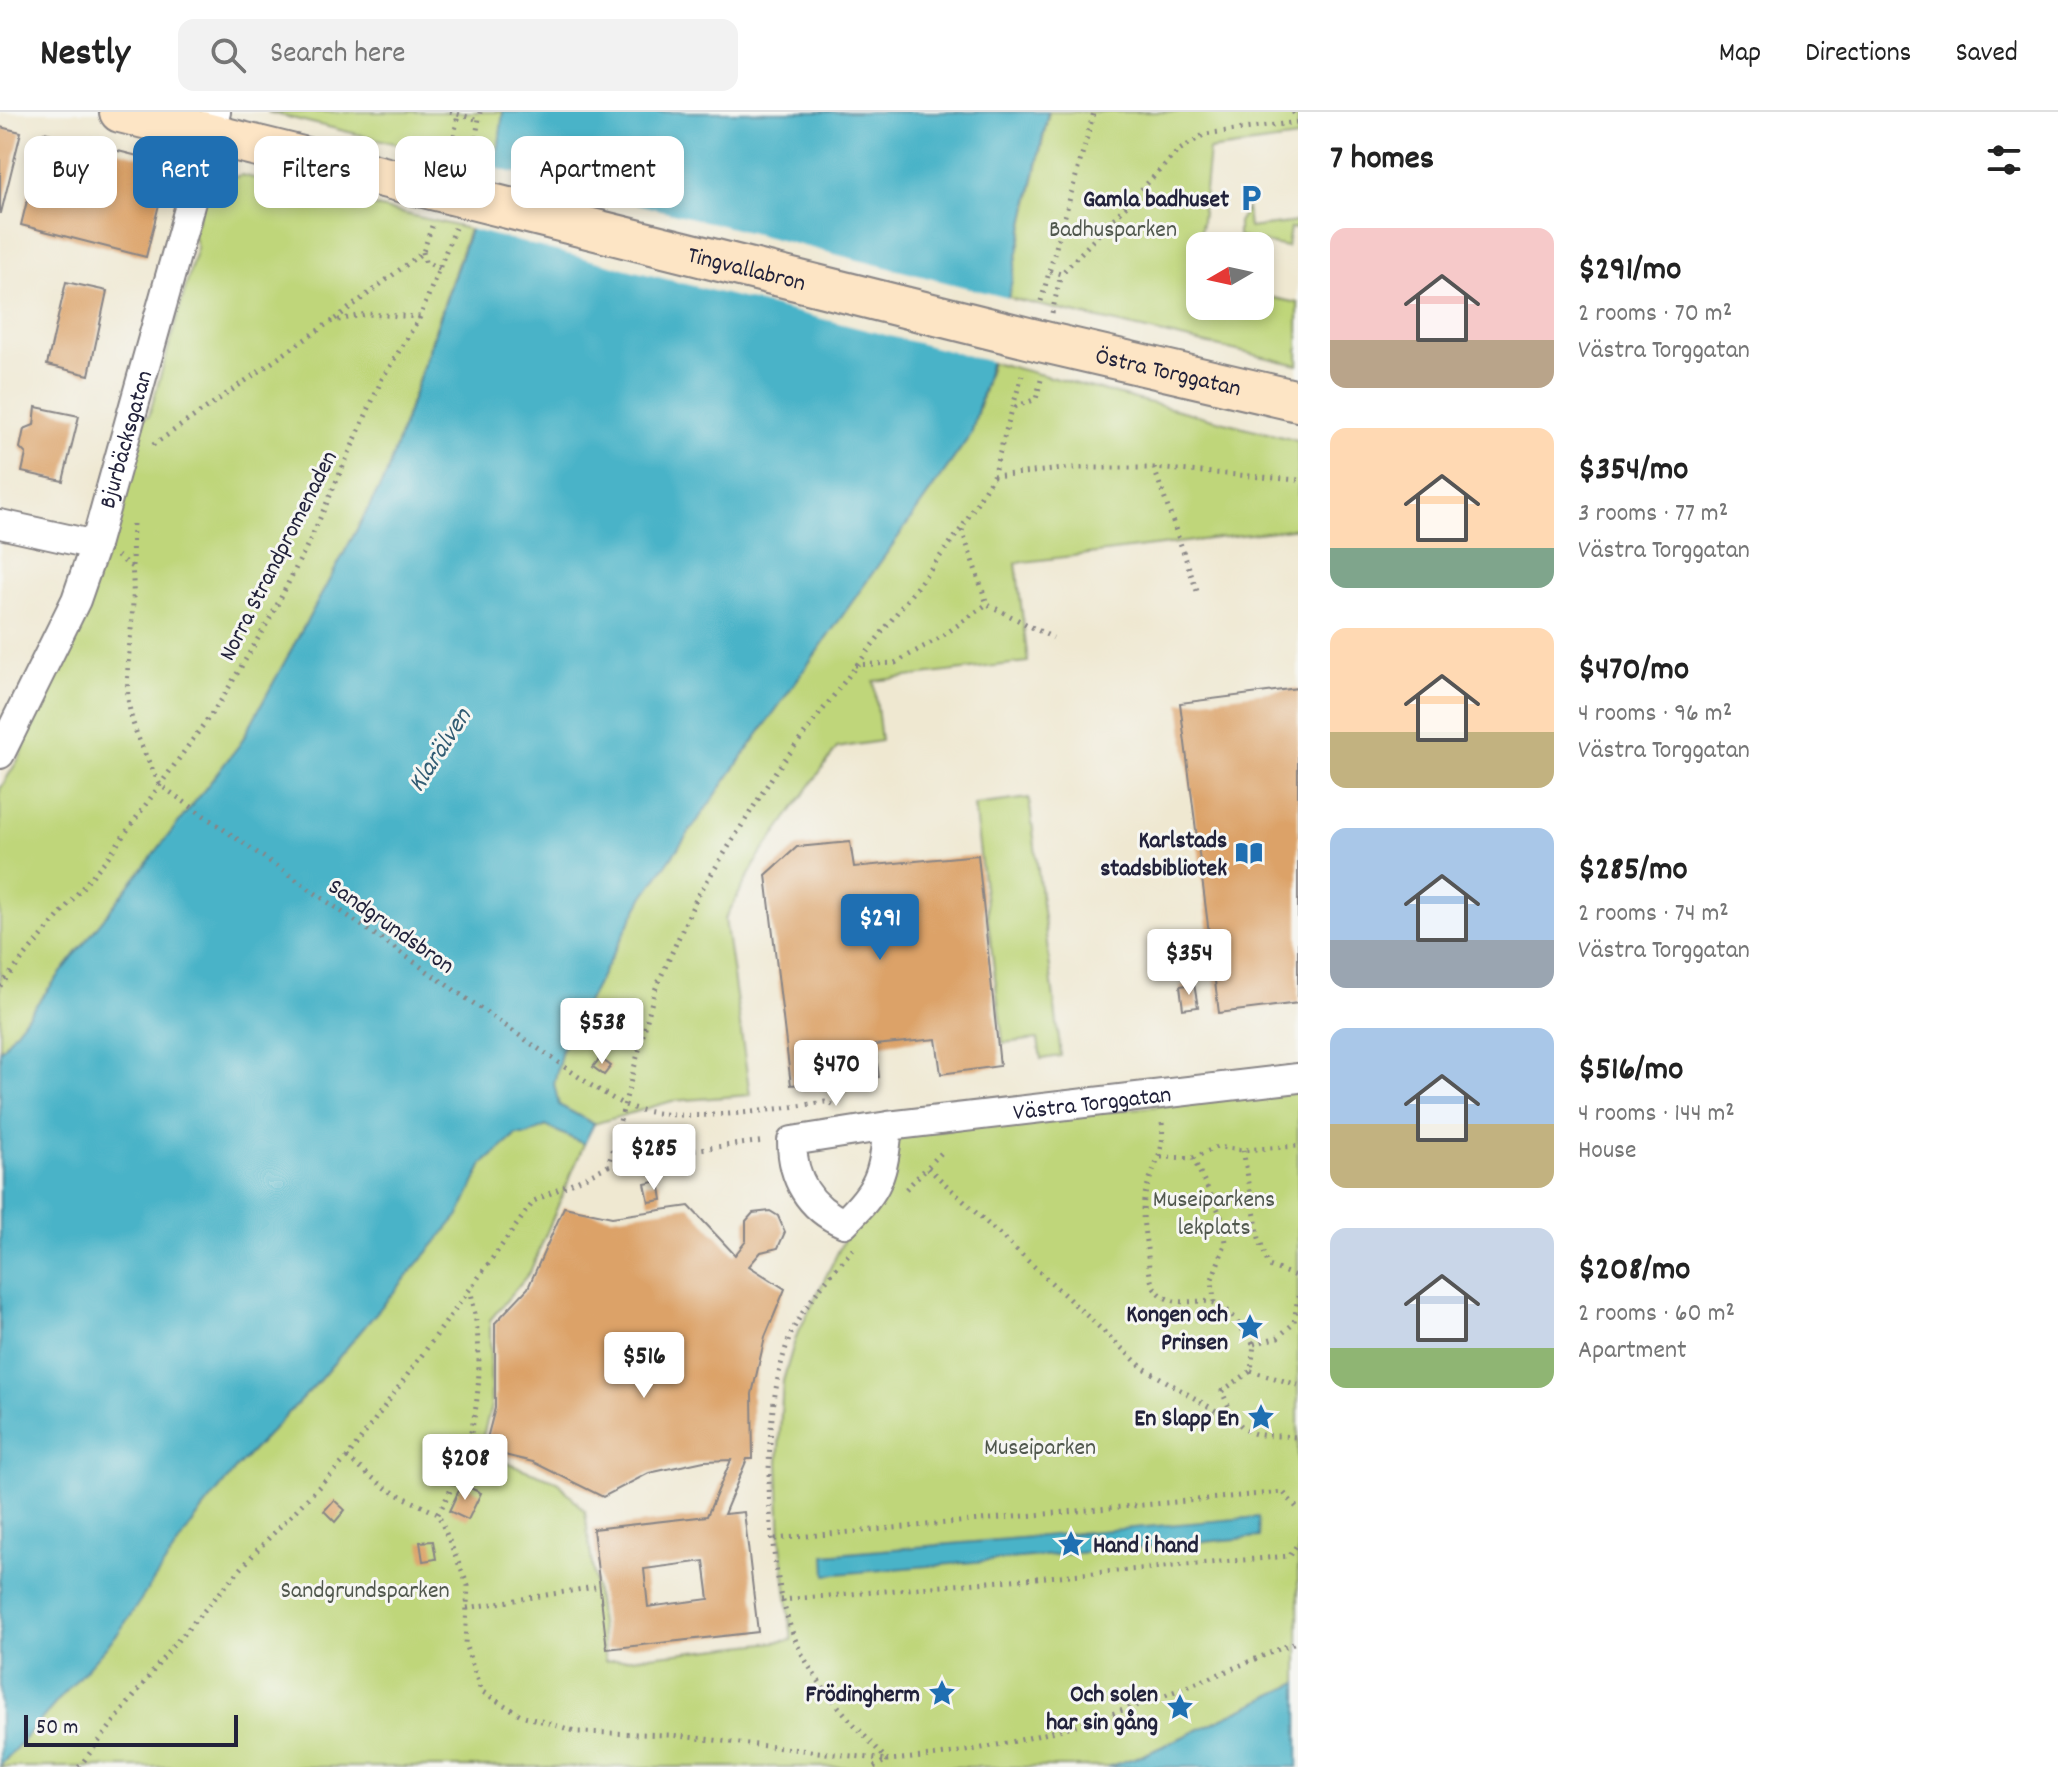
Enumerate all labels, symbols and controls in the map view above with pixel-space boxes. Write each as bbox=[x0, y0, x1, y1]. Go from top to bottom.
search box bbox=[178, 19, 738, 91]
text: Nestly bbox=[40, 28, 130, 83]
icon: search bbox=[206, 33, 250, 77]
text: Search here bbox=[270, 34, 406, 77]
text: Map bbox=[1719, 35, 1761, 75]
text: Directions bbox=[1805, 35, 1911, 75]
text: Saved bbox=[1955, 35, 2018, 75]
chip: Buy bbox=[24, 136, 117, 208]
chip: Rent bbox=[133, 136, 238, 208]
chip: Filters bbox=[254, 136, 379, 208]
chip: New bbox=[395, 136, 495, 208]
chip: Apartment bbox=[511, 136, 684, 208]
text: 7 homes bbox=[1330, 136, 1434, 185]
icon: filters bbox=[1982, 138, 2026, 182]
parking icon: Gamla badhuset bbox=[1236, 183, 1266, 213]
place label: Gamla badhuset bbox=[1083, 184, 1229, 218]
park label: Badhusparken bbox=[1049, 214, 1177, 248]
north arrow bbox=[1186, 232, 1274, 320]
map controls bbox=[1186, 232, 1274, 320]
street label: Tingvallabron bbox=[684, 240, 809, 302]
text: $291/mo bbox=[1578, 247, 1681, 296]
icon: home bbox=[1394, 260, 1490, 356]
text: 2 rooms · 70 m² bbox=[1578, 296, 1732, 333]
text: Västra Torggatan bbox=[1578, 333, 1750, 370]
street label: Östra Torggatan bbox=[1092, 340, 1244, 407]
street label: Bjurbäcksgatan bbox=[92, 367, 163, 513]
street label: Norra Strandpromenaden bbox=[212, 445, 347, 667]
text: $354/mo bbox=[1578, 447, 1688, 496]
icon: home bbox=[1394, 460, 1490, 556]
text: 3 rooms · 77 m² bbox=[1578, 496, 1728, 533]
text: Västra Torggatan bbox=[1578, 533, 1750, 570]
text: $470/mo bbox=[1578, 647, 1689, 696]
icon: home bbox=[1394, 660, 1490, 756]
text: 4 rooms · 96 m² bbox=[1578, 696, 1732, 733]
water label: Klarälven bbox=[400, 701, 482, 800]
text: Västra Torggatan bbox=[1578, 733, 1750, 770]
place label: Karlstads stadsbibliotek bbox=[1100, 825, 1227, 887]
library icon: Karlstads stadsbibliotek bbox=[1234, 838, 1264, 868]
text: $285/mo bbox=[1578, 847, 1688, 896]
icon: home bbox=[1394, 860, 1490, 956]
street label: Sandgrundsbron bbox=[320, 871, 460, 984]
pin: $291 bbox=[833, 894, 927, 962]
text: 2 rooms · 74 m² bbox=[1578, 896, 1729, 933]
text: $291 bbox=[859, 901, 901, 938]
pin: $354 bbox=[1142, 929, 1236, 997]
text: Västra Torggatan bbox=[1578, 933, 1750, 970]
text: $354 bbox=[1165, 936, 1213, 973]
pin: $538 bbox=[555, 998, 649, 1066]
text: $538 bbox=[578, 1005, 626, 1042]
pin: $470 bbox=[789, 1040, 883, 1108]
text: $470 bbox=[812, 1047, 860, 1084]
text: $516/mo bbox=[1578, 1047, 1683, 1096]
icon: home bbox=[1394, 1060, 1490, 1156]
street label: Västra Torggatan bbox=[1012, 1079, 1173, 1131]
text: 4 rooms · 144 m² bbox=[1578, 1096, 1735, 1133]
pin: $285 bbox=[607, 1124, 701, 1192]
text: $285 bbox=[630, 1131, 678, 1168]
text: House bbox=[1578, 1133, 1636, 1170]
park label: Museiparkens lekplats bbox=[1153, 1184, 1275, 1246]
text: $208/mo bbox=[1578, 1247, 1690, 1296]
icon: home bbox=[1394, 1260, 1490, 1356]
text: 2 rooms · 60 m² bbox=[1578, 1296, 1735, 1333]
place label: Kongen och Prinsen bbox=[1126, 1299, 1228, 1361]
place icon: Kongen och Prinsen bbox=[1235, 1312, 1265, 1342]
pin: $516 bbox=[597, 1332, 691, 1400]
text: Apartment bbox=[1578, 1333, 1687, 1370]
text: $516 bbox=[622, 1339, 666, 1376]
place icon: En Slapp En bbox=[1246, 1402, 1276, 1432]
place label: En Slapp En bbox=[1134, 1403, 1239, 1437]
park label: Museiparken bbox=[984, 1432, 1096, 1466]
pin: $208 bbox=[418, 1434, 512, 1502]
text: $208 bbox=[440, 1441, 490, 1478]
place icon: Hand i hand bbox=[1056, 1529, 1086, 1559]
place label: Hand i hand bbox=[1093, 1530, 1199, 1564]
park label: Sandgrundsparken bbox=[280, 1575, 450, 1609]
place icon: Frödingherm bbox=[927, 1678, 957, 1708]
place label: Frödingherm bbox=[806, 1679, 920, 1713]
place label: Och solen har sin gång bbox=[1046, 1679, 1158, 1741]
place icon: Och solen har sin gång bbox=[1165, 1692, 1195, 1722]
scale bar bbox=[24, 1711, 238, 1747]
text: 50 m bbox=[36, 1713, 78, 1744]

